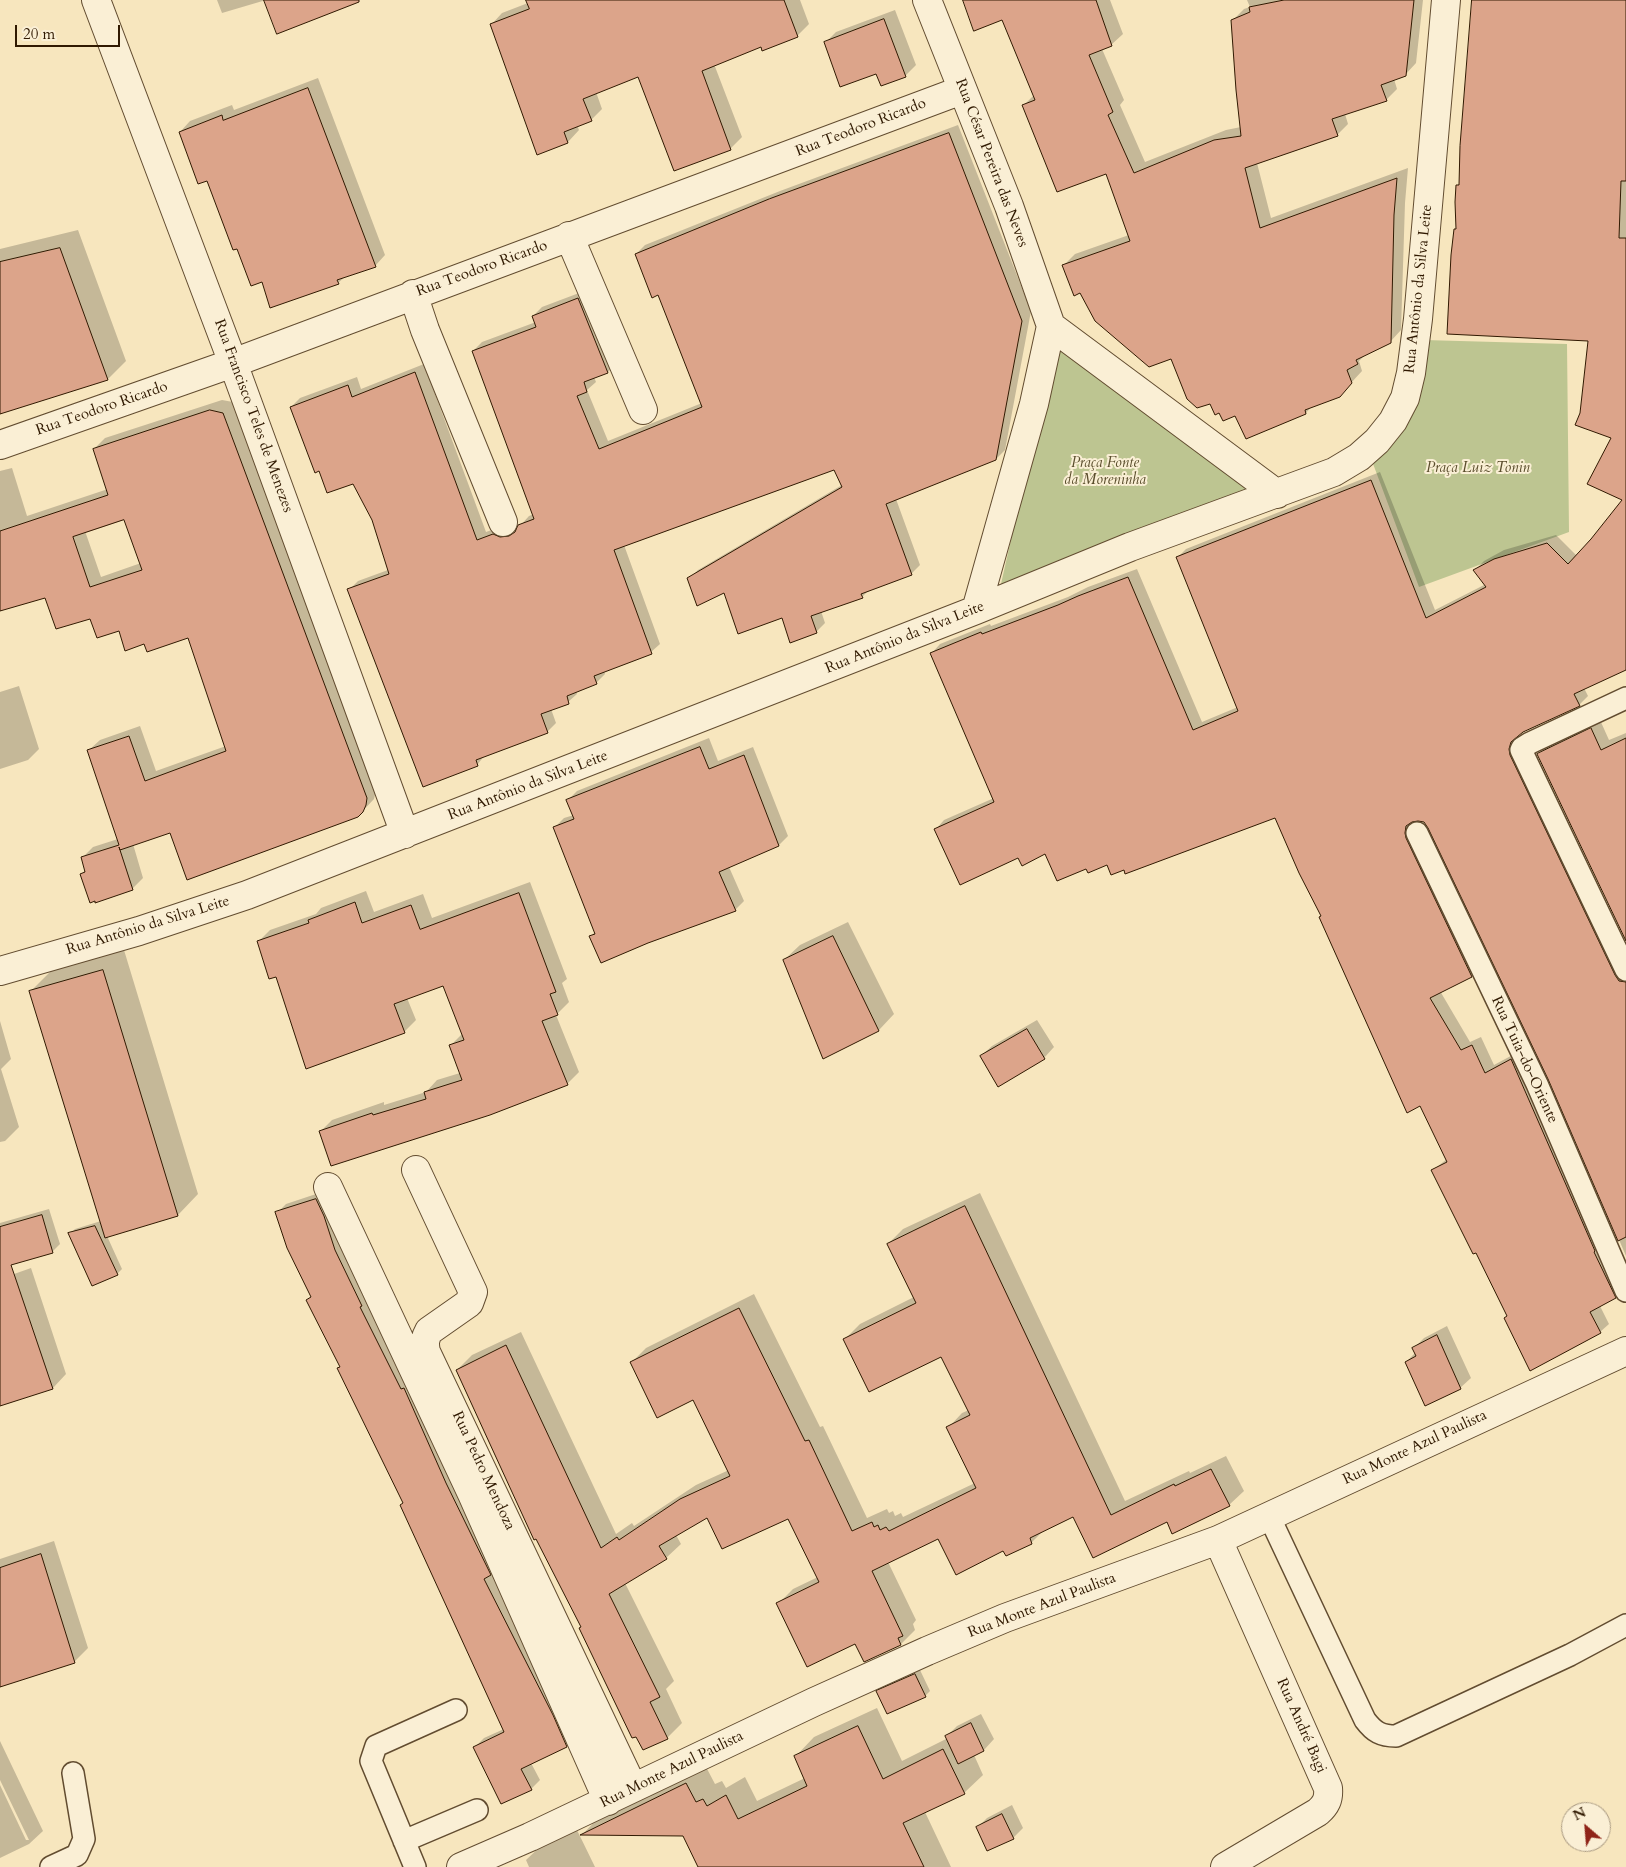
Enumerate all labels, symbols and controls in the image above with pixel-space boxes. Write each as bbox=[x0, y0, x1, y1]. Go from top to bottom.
scale bar bbox=[18, 15, 122, 47]
text: 20 m bbox=[23, 24, 55, 44]
street label: Rua César Pereira das Neves bbox=[951, 76, 1031, 250]
street label: Rua Teodoro Ricardo bbox=[793, 95, 929, 161]
street label: Rua Antônio da Silva Leite bbox=[1401, 204, 1437, 374]
street label: Rua Teodoro Ricardo bbox=[414, 237, 550, 301]
street label: Rua Francisco Teles de Menezes bbox=[210, 317, 296, 515]
street label: Rua Teodoro Ricardo bbox=[34, 378, 170, 440]
park label: Praça Fonte da Moreninha bbox=[1064, 455, 1146, 490]
park label: Praça Luiz Tonin bbox=[1426, 460, 1530, 478]
street label: Rua Antônio da Silva Leite bbox=[823, 598, 987, 678]
street label: Rua Antônio da Silva Leite bbox=[445, 747, 611, 825]
street label: Rua Antônio da Silva Leite bbox=[64, 893, 232, 959]
street label: Rua Tuia-do-Oriente bbox=[1487, 994, 1561, 1126]
street label: Rua Monte Azul Paulista bbox=[1340, 1407, 1490, 1489]
street label: Rua Pedro Mendoza bbox=[448, 1409, 518, 1533]
street label: Rua Monte Azul Paulista bbox=[966, 1570, 1118, 1642]
street label: Rua André Bagi bbox=[1272, 1676, 1330, 1776]
street label: Rua Monte Azul Paulista bbox=[598, 1728, 746, 1812]
north arrow bbox=[1561, 1802, 1611, 1852]
text: N bbox=[1570, 1803, 1589, 1825]

